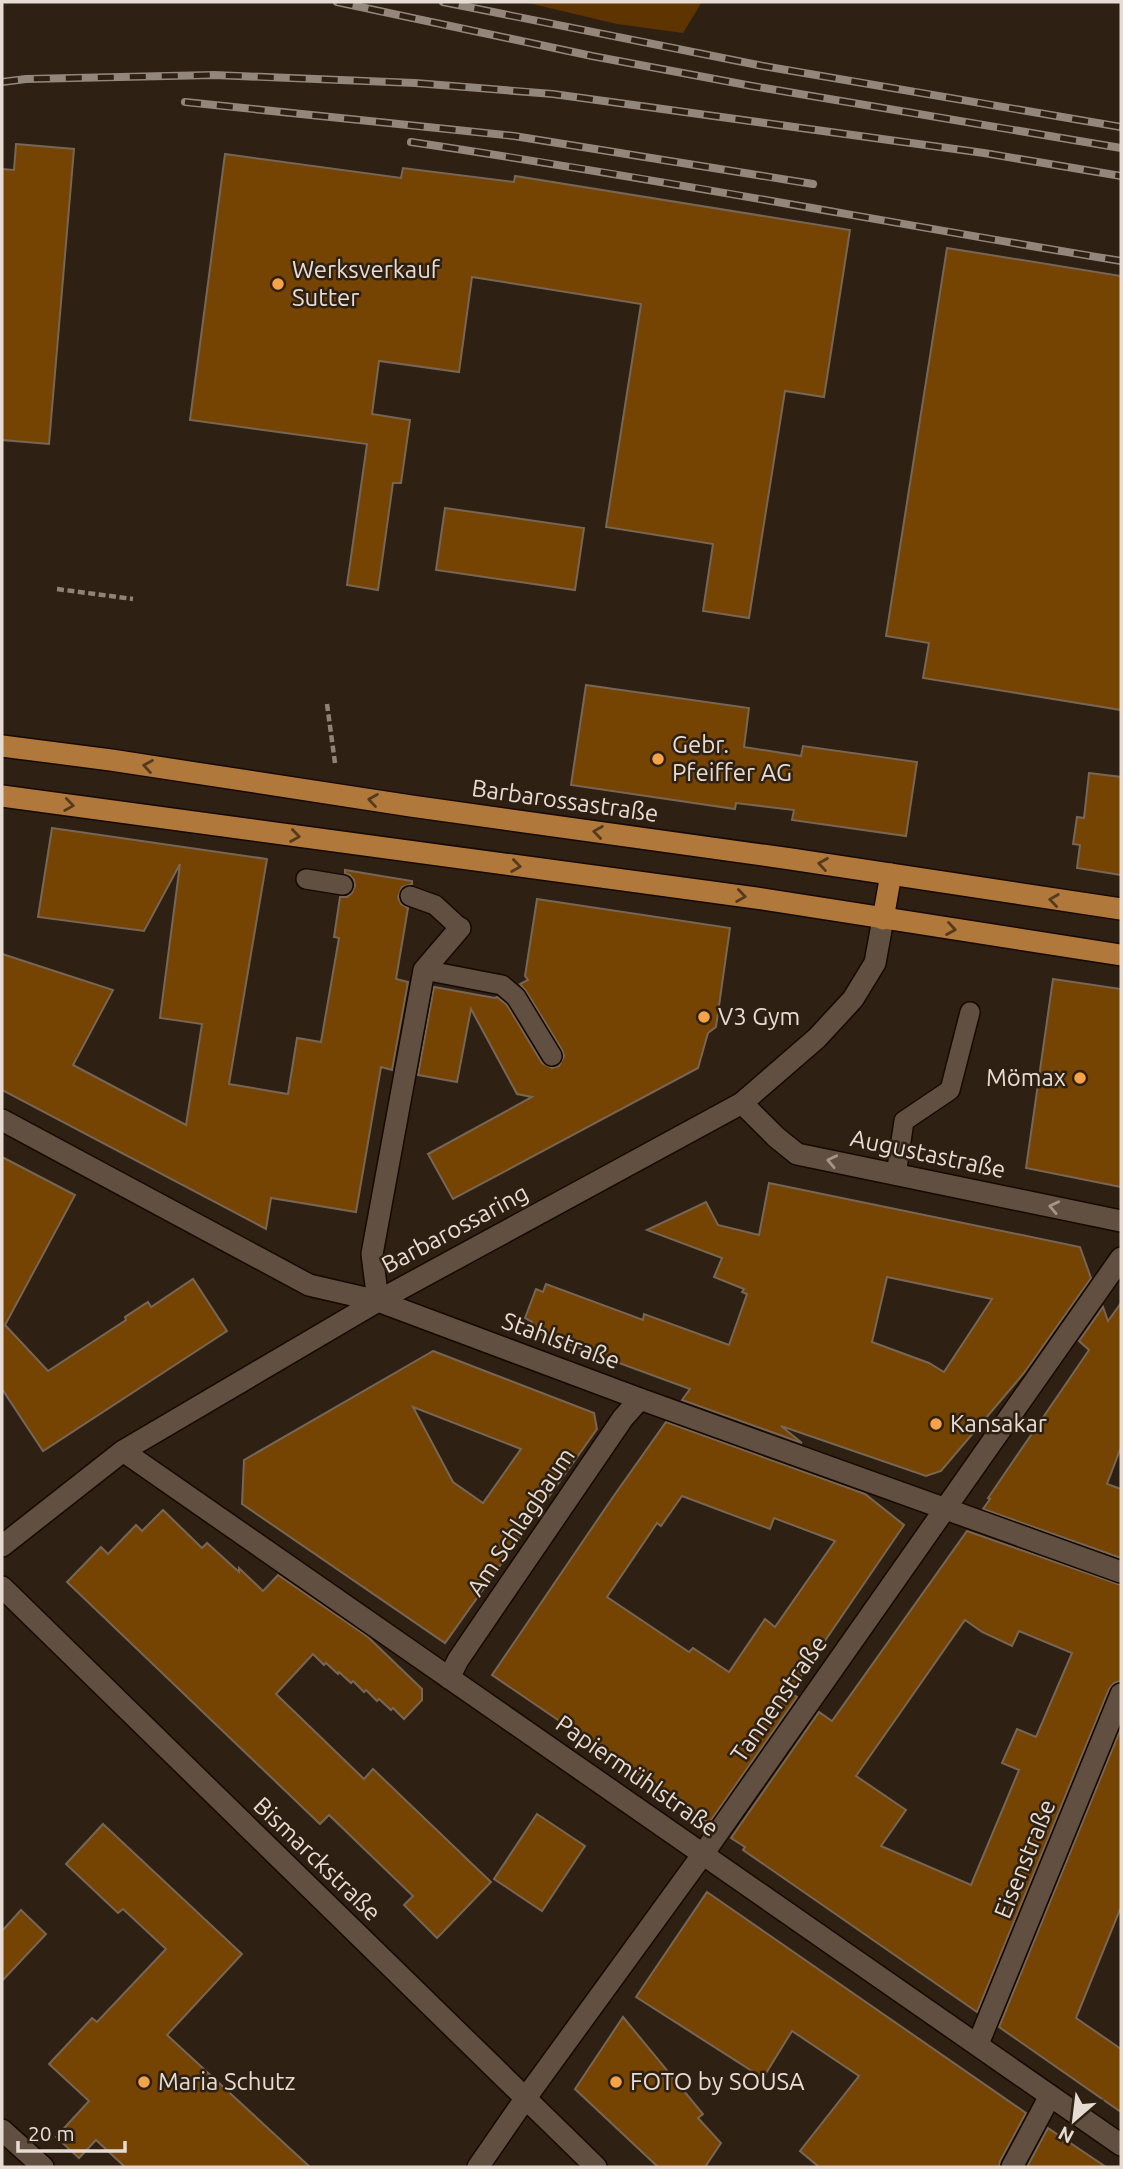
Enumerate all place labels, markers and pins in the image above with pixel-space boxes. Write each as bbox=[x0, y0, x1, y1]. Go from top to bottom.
place label: Werksverkauf Sutter bbox=[292, 256, 441, 311]
marker: Werksverkauf Sutter bbox=[270, 276, 286, 292]
place label: Gebr. Pfeiffer AG bbox=[672, 731, 792, 786]
marker: Gebr. Pfeiffer AG bbox=[650, 751, 666, 767]
place label: V3 Gym bbox=[718, 1003, 800, 1030]
marker: V3 Gym bbox=[696, 1009, 712, 1025]
place label: Mömax bbox=[986, 1064, 1066, 1091]
marker: Mömax bbox=[1072, 1070, 1088, 1086]
place label: Kansakar bbox=[950, 1410, 1047, 1437]
marker: Kansakar bbox=[928, 1416, 944, 1432]
place label: Maria Schutz bbox=[158, 2068, 296, 2095]
place label: FOTO by SOUSA bbox=[630, 2068, 805, 2095]
marker: Maria Schutz bbox=[136, 2074, 152, 2090]
marker: FOTO by SOUSA bbox=[608, 2074, 624, 2090]

